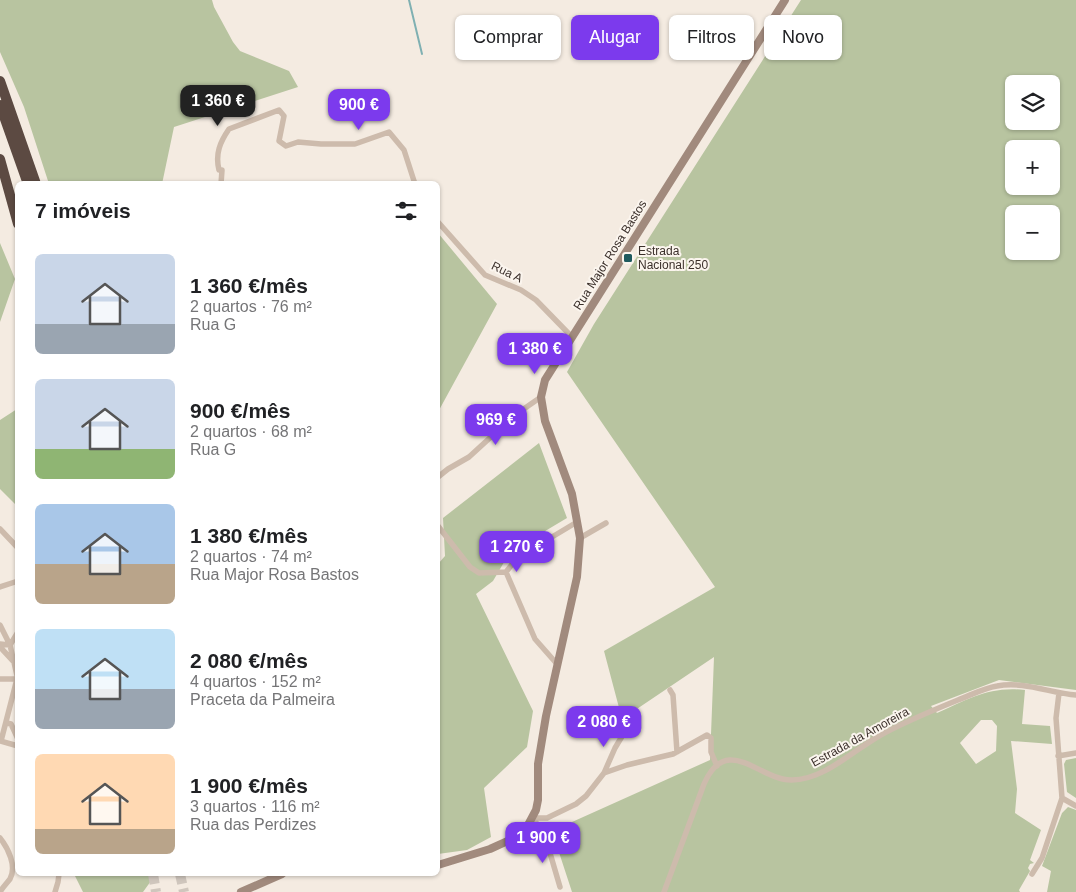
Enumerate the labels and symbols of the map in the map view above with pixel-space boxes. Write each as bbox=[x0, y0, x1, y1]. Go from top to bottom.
pin: 1 360 € bbox=[172, 84, 264, 127]
pin: 900 € bbox=[324, 88, 394, 131]
street label: Rua Major Rosa Bastos bbox=[570, 198, 650, 312]
place label: Estrada Nacional 250 bbox=[638, 244, 708, 272]
marker: Estrada Nacional 250 bbox=[622, 252, 634, 264]
street label: Rua A bbox=[489, 259, 525, 285]
pin: 1 380 € bbox=[489, 332, 581, 375]
pin: 969 € bbox=[461, 404, 531, 446]
pin: 1 270 € bbox=[471, 530, 563, 573]
street label: Estrada da Amoreira bbox=[809, 704, 912, 770]
pin: 2 080 € bbox=[558, 706, 650, 748]
pin: 1 900 € bbox=[497, 822, 589, 864]

